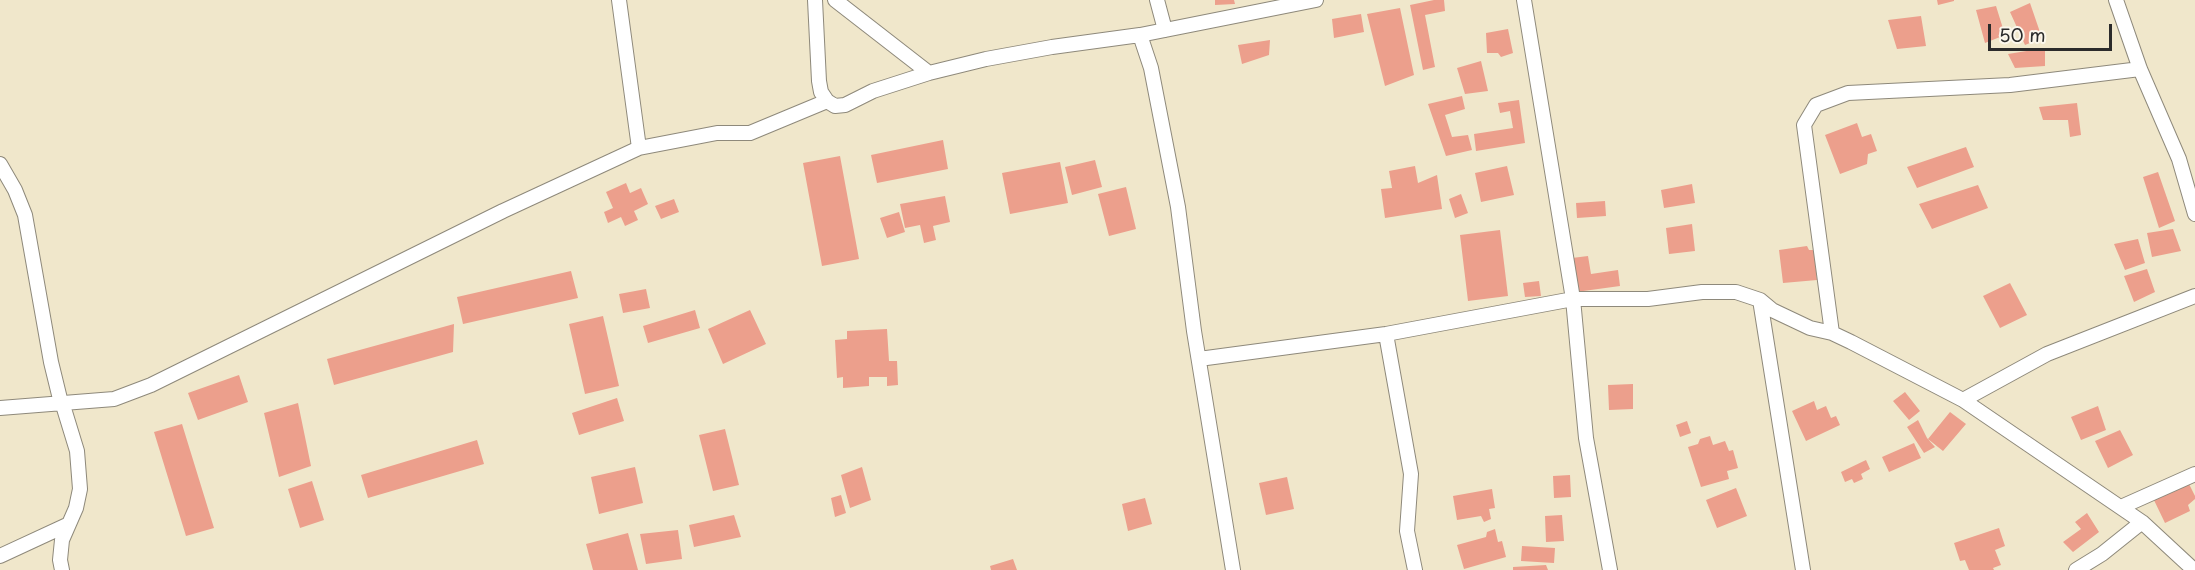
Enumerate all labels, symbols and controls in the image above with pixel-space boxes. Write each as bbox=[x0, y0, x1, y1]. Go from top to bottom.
scale bar bbox=[1991, 12, 2116, 50]
text: 50 m bbox=[1999, 21, 2046, 48]

